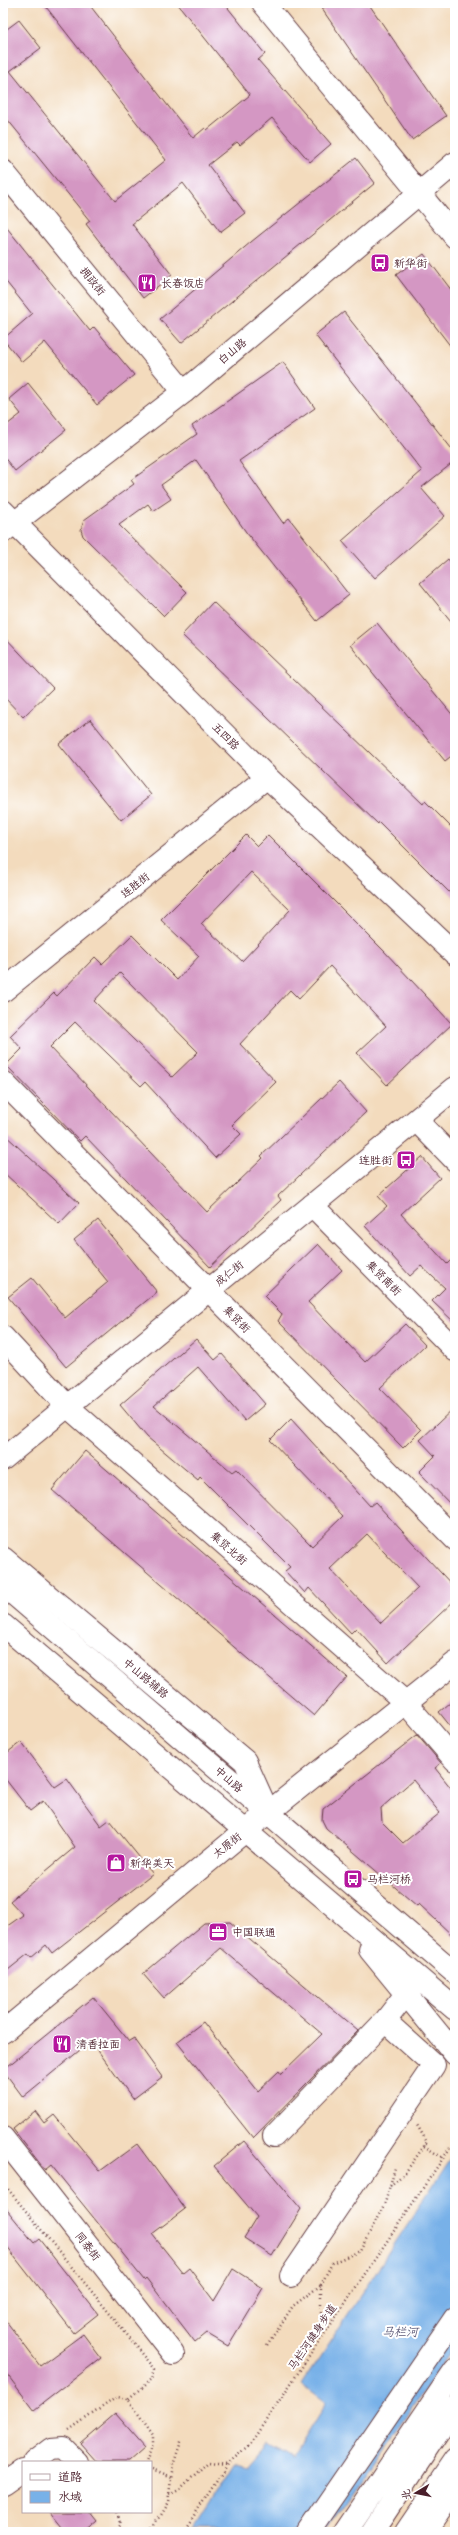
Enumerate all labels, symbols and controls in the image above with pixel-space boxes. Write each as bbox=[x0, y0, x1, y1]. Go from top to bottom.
bus stop icon: 新华街 bbox=[369, 252, 391, 274]
place label: 新华街 bbox=[394, 258, 428, 271]
street label: 拥政街 bbox=[76, 265, 108, 300]
restaurant icon: 长春饭店 bbox=[136, 272, 158, 294]
place label: 长春饭店 bbox=[161, 278, 205, 291]
street label: 白山路 bbox=[216, 337, 250, 368]
street label: 五四路 bbox=[209, 721, 241, 753]
street label: 连胜街 bbox=[119, 870, 154, 902]
bus stop icon: 连胜街 bbox=[395, 1149, 417, 1171]
place label: 连胜街 bbox=[359, 1155, 393, 1168]
street label: 成仁街 bbox=[213, 1258, 248, 1290]
street label: 集贤南街 bbox=[363, 1258, 405, 1300]
street label: 集贤街 bbox=[220, 1304, 253, 1337]
street label: 集贤北街 bbox=[207, 1530, 250, 1569]
street label: 中山路辅路 bbox=[120, 1656, 170, 1702]
street label: 中山路 bbox=[211, 1764, 245, 1796]
street label: 太原街 bbox=[211, 1830, 246, 1862]
shop icon: 新华美天 bbox=[105, 1852, 127, 1874]
place label: 新华美天 bbox=[130, 1858, 174, 1871]
bus stop icon: 马栏河桥 bbox=[342, 1868, 364, 1890]
place label: 马栏河桥 bbox=[367, 1874, 411, 1887]
office icon: 中国联通 bbox=[207, 1921, 229, 1943]
place label: 中国联通 bbox=[232, 1927, 276, 1940]
restaurant icon: 清香拉面 bbox=[51, 2033, 73, 2055]
place label: 清香拉面 bbox=[76, 2039, 120, 2052]
street label: 同泰街 bbox=[72, 2230, 103, 2265]
street label: 马栏河健身步道 bbox=[286, 2302, 340, 2373]
water label: 马栏河 bbox=[382, 2326, 420, 2341]
legend bbox=[22, 2461, 152, 2513]
text: 道路 bbox=[58, 2471, 82, 2486]
north arrow bbox=[396, 2473, 436, 2513]
text: 北 bbox=[401, 2488, 415, 2501]
text: 水域 bbox=[58, 2491, 82, 2506]

